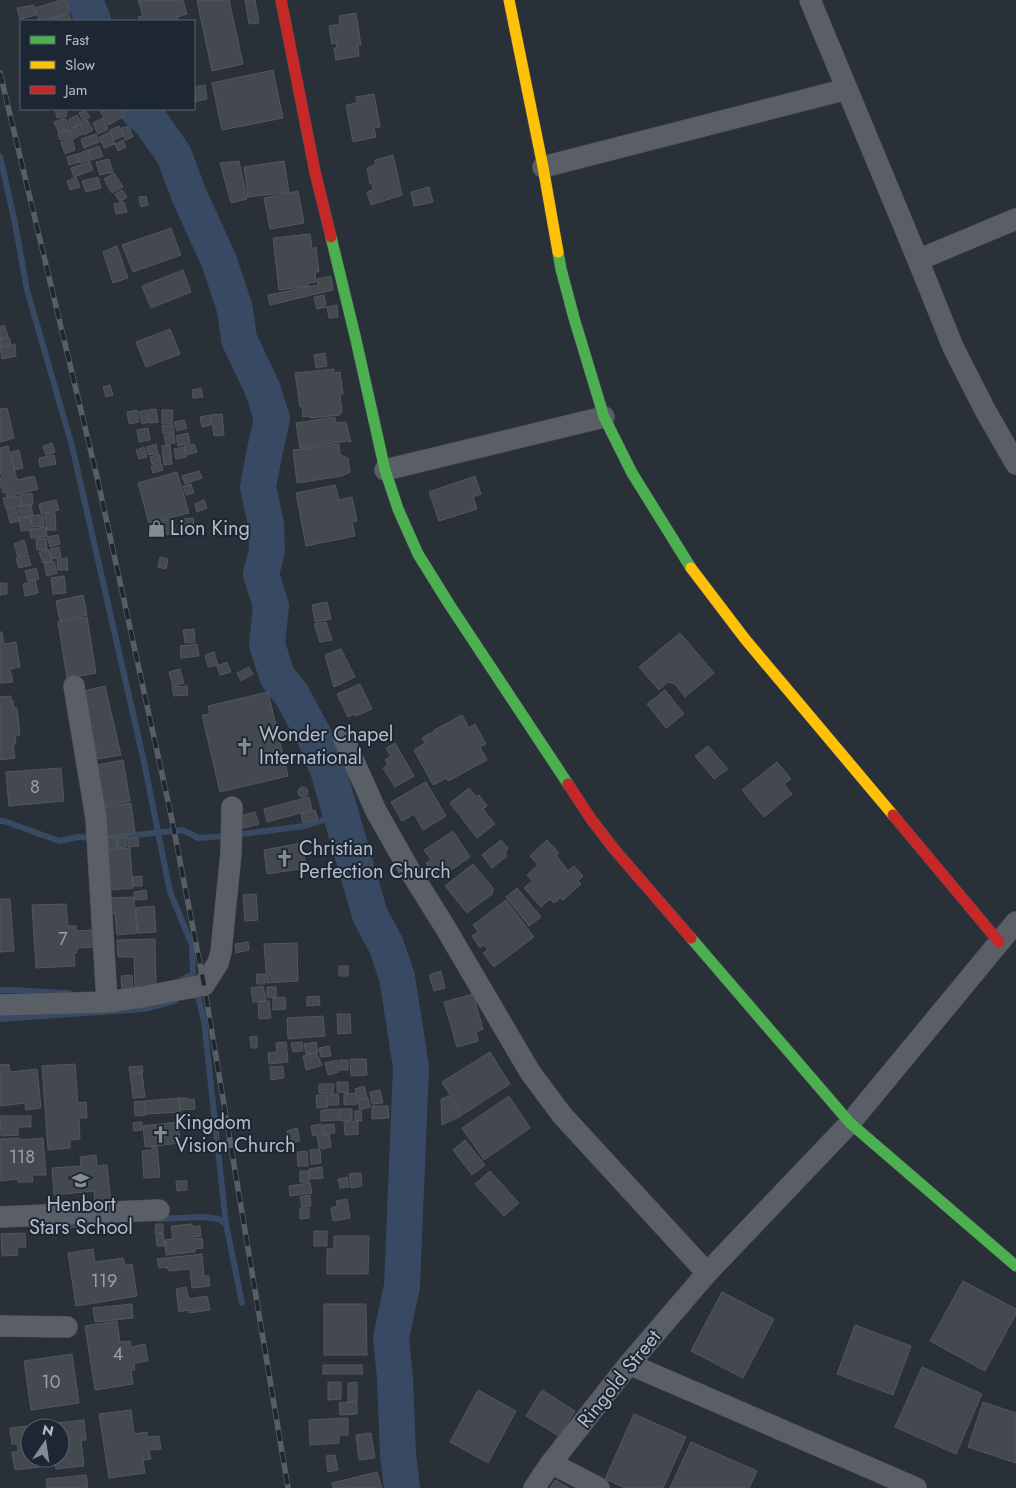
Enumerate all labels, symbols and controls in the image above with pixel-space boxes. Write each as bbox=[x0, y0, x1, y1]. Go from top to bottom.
legend bbox=[20, 20, 195, 110]
text: Fast bbox=[65, 29, 89, 51]
text: Slow bbox=[65, 54, 96, 76]
text: Jam bbox=[63, 79, 88, 101]
place label: Lion King bbox=[170, 514, 250, 543]
shop icon: Lion King bbox=[146, 518, 166, 538]
place label: Wonder Chapel International bbox=[259, 720, 393, 772]
church icon: Wonder Chapel International bbox=[235, 736, 255, 756]
house number: 8 bbox=[30, 774, 40, 800]
place label: Christian Perfection Church bbox=[299, 834, 451, 886]
church icon: Christian Perfection Church bbox=[275, 849, 295, 869]
house number: 7 bbox=[58, 926, 68, 952]
place label: Kingdom Vision Church bbox=[175, 1108, 295, 1160]
church icon: Kingdom Vision Church bbox=[151, 1124, 171, 1144]
house number: 118 bbox=[9, 1144, 35, 1170]
school or university icon: Henbort Stars School bbox=[71, 1170, 91, 1190]
place label: Henbort Stars School bbox=[29, 1190, 133, 1242]
house number: 119 bbox=[91, 1268, 117, 1294]
street label: Ringold Street bbox=[570, 1324, 668, 1434]
house number: 4 bbox=[113, 1341, 123, 1367]
house number: 10 bbox=[42, 1369, 61, 1395]
north arrow bbox=[20, 1418, 70, 1468]
text: N bbox=[40, 1419, 56, 1441]

